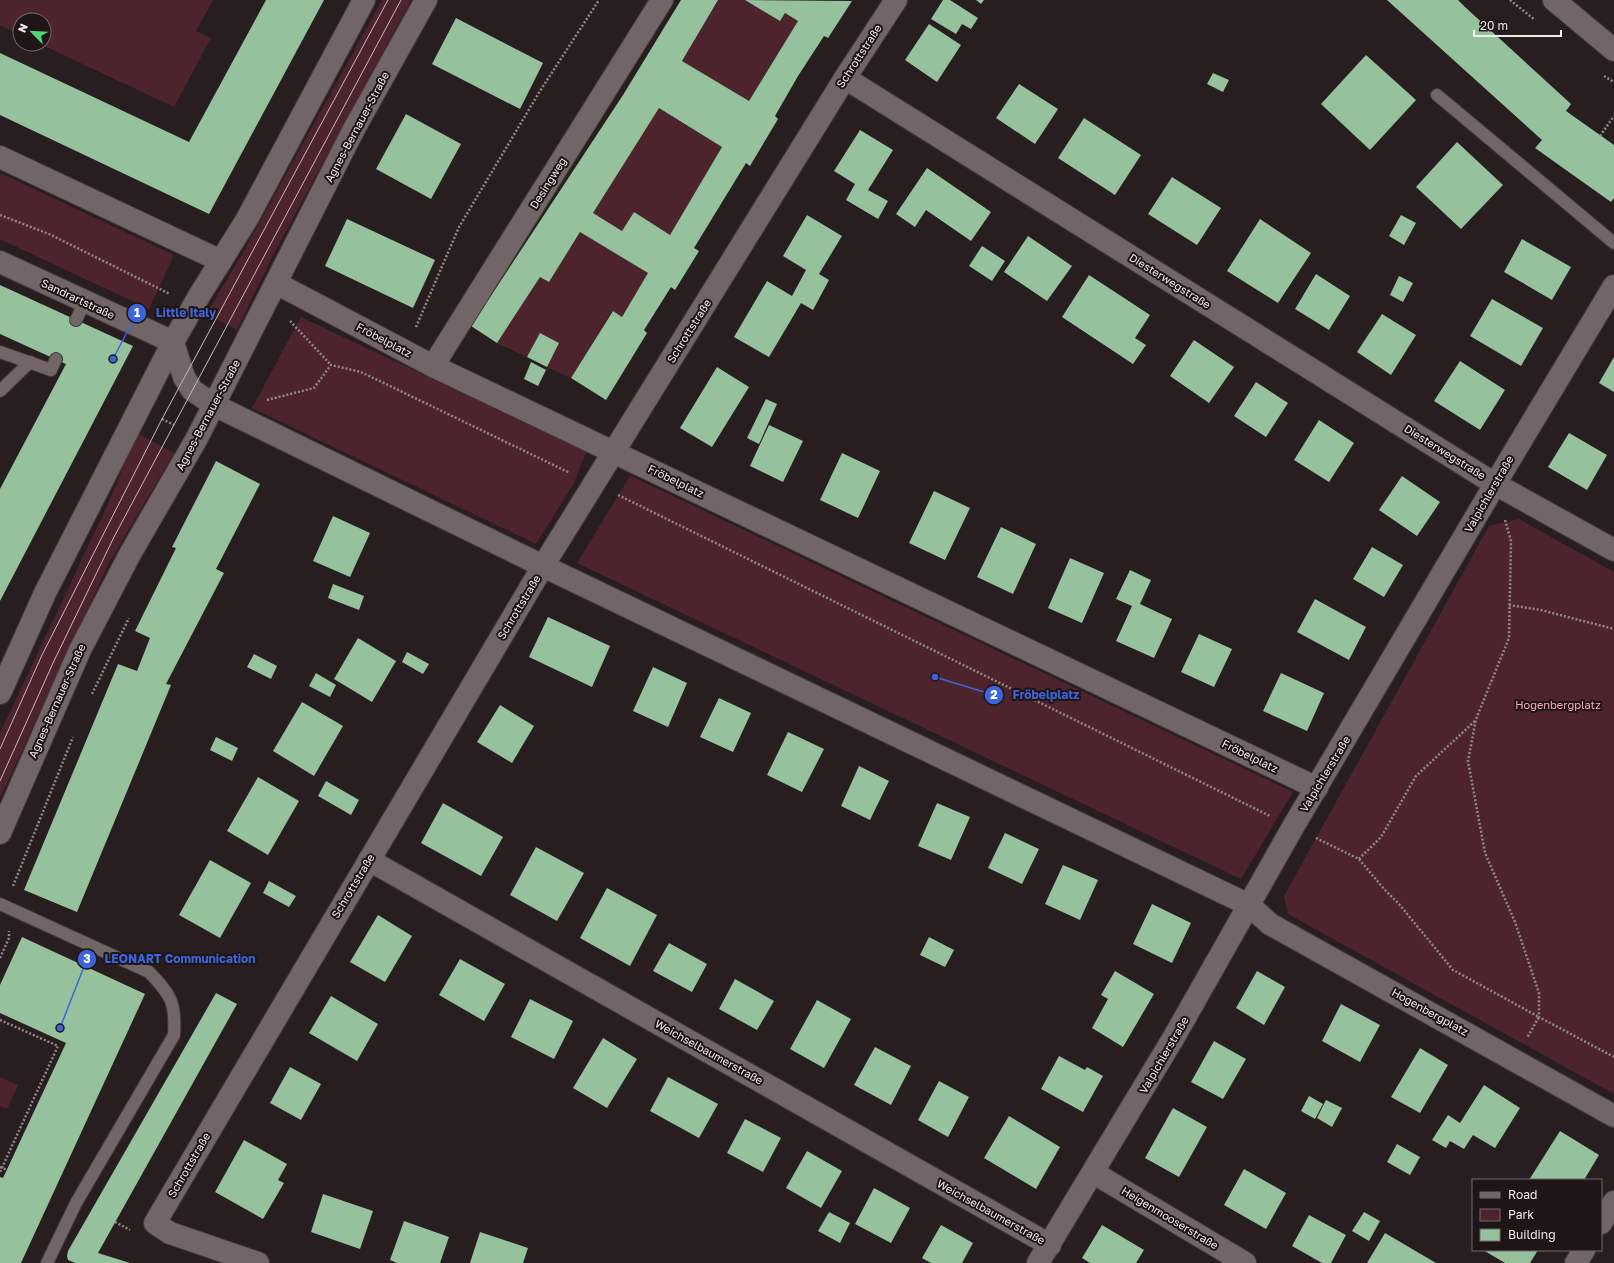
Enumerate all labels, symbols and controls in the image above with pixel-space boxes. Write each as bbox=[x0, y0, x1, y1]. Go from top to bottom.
north arrow bbox=[12, 12, 52, 52]
scale bar bbox=[1474, 12, 1561, 38]
text: 20 m bbox=[1480, 18, 1508, 33]
text: N bbox=[15, 21, 30, 34]
street label: Schrottstraße bbox=[833, 22, 884, 90]
street label: Agnes-Bernauer-Straße bbox=[322, 69, 391, 184]
street label: Desingweg bbox=[527, 155, 569, 211]
street label: Diesterwegstraße bbox=[1127, 250, 1213, 311]
street label: Sandrartstraße bbox=[39, 276, 117, 321]
street label: Schrottstraße bbox=[664, 296, 713, 365]
callout: Little Italy bbox=[127, 301, 224, 325]
text: 1 bbox=[134, 305, 140, 320]
text: Little Italy bbox=[156, 305, 217, 320]
street label: Fröbelplatz bbox=[354, 320, 414, 360]
street label: Agnes-Bernauer-Straße bbox=[173, 357, 242, 472]
street label: Diesterwegstraße bbox=[1402, 421, 1488, 482]
street label: Valpichlerstraße bbox=[1461, 453, 1516, 534]
street label: Fröbelplatz bbox=[646, 461, 707, 500]
street label: Schrottstraße bbox=[494, 572, 543, 641]
street label: Agnes-Bernauer-Straße bbox=[26, 642, 88, 760]
callout: Fröbelplatz bbox=[984, 683, 1087, 707]
text: 2 bbox=[990, 687, 998, 702]
text: Fröbelplatz bbox=[1013, 687, 1079, 702]
park label: Hogenbergplatz bbox=[1515, 698, 1601, 711]
street label: Valpichlerstraße bbox=[1297, 733, 1352, 814]
street label: Fröbelplatz bbox=[1220, 736, 1281, 775]
street label: Schrottstraße bbox=[328, 851, 377, 920]
callout: LEONART Communication bbox=[77, 947, 264, 971]
text: 3 bbox=[83, 951, 91, 966]
text: LEONART Communication bbox=[105, 951, 256, 966]
street label: Hogenbergplatz bbox=[1390, 985, 1471, 1038]
street label: Valpichlerstraße bbox=[1136, 1014, 1191, 1095]
street label: Weichselbaumerstraße bbox=[653, 1016, 765, 1087]
street label: Schrottstraße bbox=[165, 1130, 212, 1199]
street label: Weichselbaumerstraße bbox=[935, 1176, 1047, 1247]
legend bbox=[1472, 1179, 1602, 1251]
street label: Heigenmooserstraße bbox=[1120, 1184, 1221, 1252]
text: Road bbox=[1508, 1187, 1537, 1202]
text: Park bbox=[1508, 1207, 1534, 1222]
text: Building bbox=[1508, 1227, 1556, 1242]

